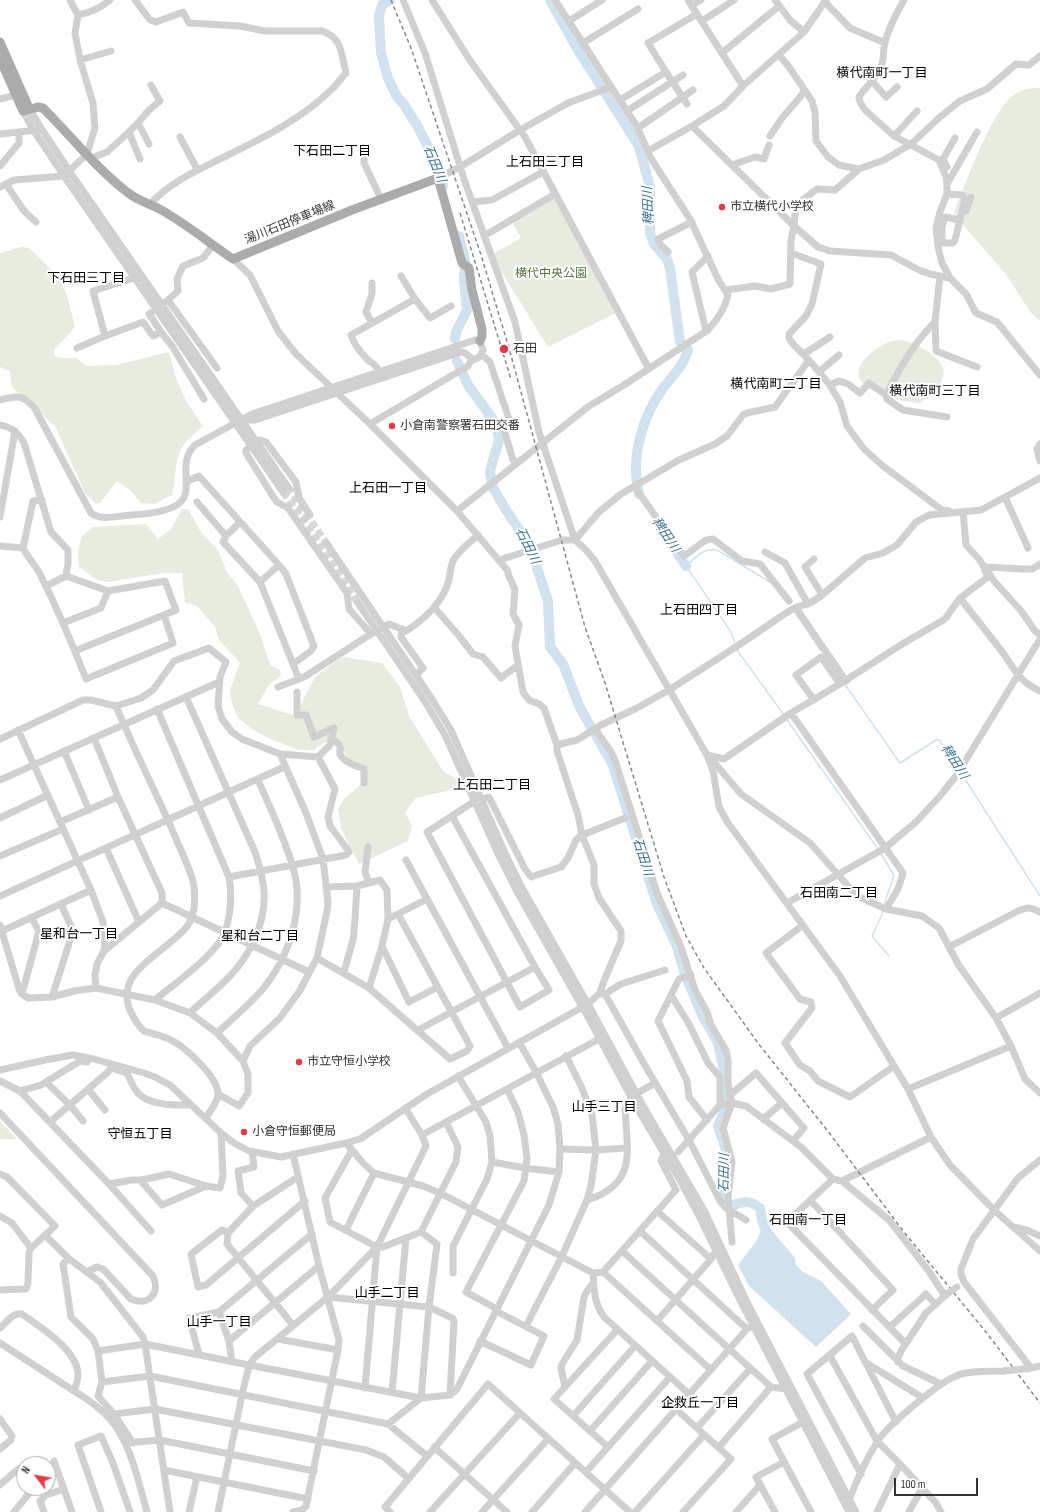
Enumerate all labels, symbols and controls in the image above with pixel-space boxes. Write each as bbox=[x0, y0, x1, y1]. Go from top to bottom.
district label: 横代南町一丁目 bbox=[837, 66, 927, 82]
water label: 石田川 bbox=[419, 143, 449, 185]
district label: 下石田二丁目 bbox=[293, 144, 371, 160]
district label: 上石田三丁目 bbox=[506, 155, 584, 171]
water label: 稗田川 bbox=[641, 186, 657, 226]
street label: 湯川石田停車場線 bbox=[243, 198, 337, 248]
place label: 市立横代小学校 bbox=[730, 200, 814, 214]
marker: 市立横代小学校 bbox=[717, 202, 727, 212]
park label: 横代中央公園 bbox=[515, 267, 587, 281]
district label: 下石田三丁目 bbox=[47, 271, 125, 287]
place label: 石田 bbox=[513, 342, 537, 356]
marker: 石田 bbox=[498, 343, 510, 355]
district label: 横代南町二丁目 bbox=[731, 377, 821, 393]
district label: 横代南町三丁目 bbox=[890, 384, 980, 400]
place label: 小倉南警察署石田交番 bbox=[400, 419, 520, 433]
marker: 小倉南警察署石田交番 bbox=[387, 421, 397, 431]
district label: 上石田一丁目 bbox=[349, 481, 427, 497]
water label: 稗田川 bbox=[648, 514, 682, 556]
water label: 石田川 bbox=[511, 525, 543, 567]
district label: 上石田四丁目 bbox=[660, 603, 738, 619]
water label: 稗田川 bbox=[937, 741, 971, 783]
district label: 上石田二丁目 bbox=[453, 778, 531, 794]
water label: 石田川 bbox=[629, 836, 655, 878]
district label: 石田南二丁目 bbox=[800, 886, 878, 902]
district label: 星和台一丁目 bbox=[40, 927, 118, 943]
district label: 星和台二丁目 bbox=[221, 929, 299, 945]
place label: 市立守恒小学校 bbox=[307, 1055, 391, 1069]
marker: 市立守恒小学校 bbox=[294, 1057, 304, 1067]
district label: 山手三丁目 bbox=[572, 1100, 636, 1116]
place label: 小倉守恒郵便局 bbox=[252, 1125, 336, 1139]
district label: 守恒五丁目 bbox=[108, 1127, 172, 1143]
marker: 小倉守恒郵便局 bbox=[239, 1127, 249, 1137]
water label: 石田川 bbox=[717, 1153, 733, 1193]
district label: 石田南一丁目 bbox=[769, 1213, 847, 1229]
district label: 山手二丁目 bbox=[355, 1286, 419, 1302]
district label: 山手一丁目 bbox=[187, 1315, 251, 1331]
district label: 企救丘一丁目 bbox=[661, 1396, 739, 1412]
north arrow bbox=[16, 1456, 56, 1496]
text: N bbox=[19, 1464, 33, 1476]
scale bar bbox=[896, 1470, 980, 1496]
text: 100 m bbox=[901, 1477, 926, 1492]

